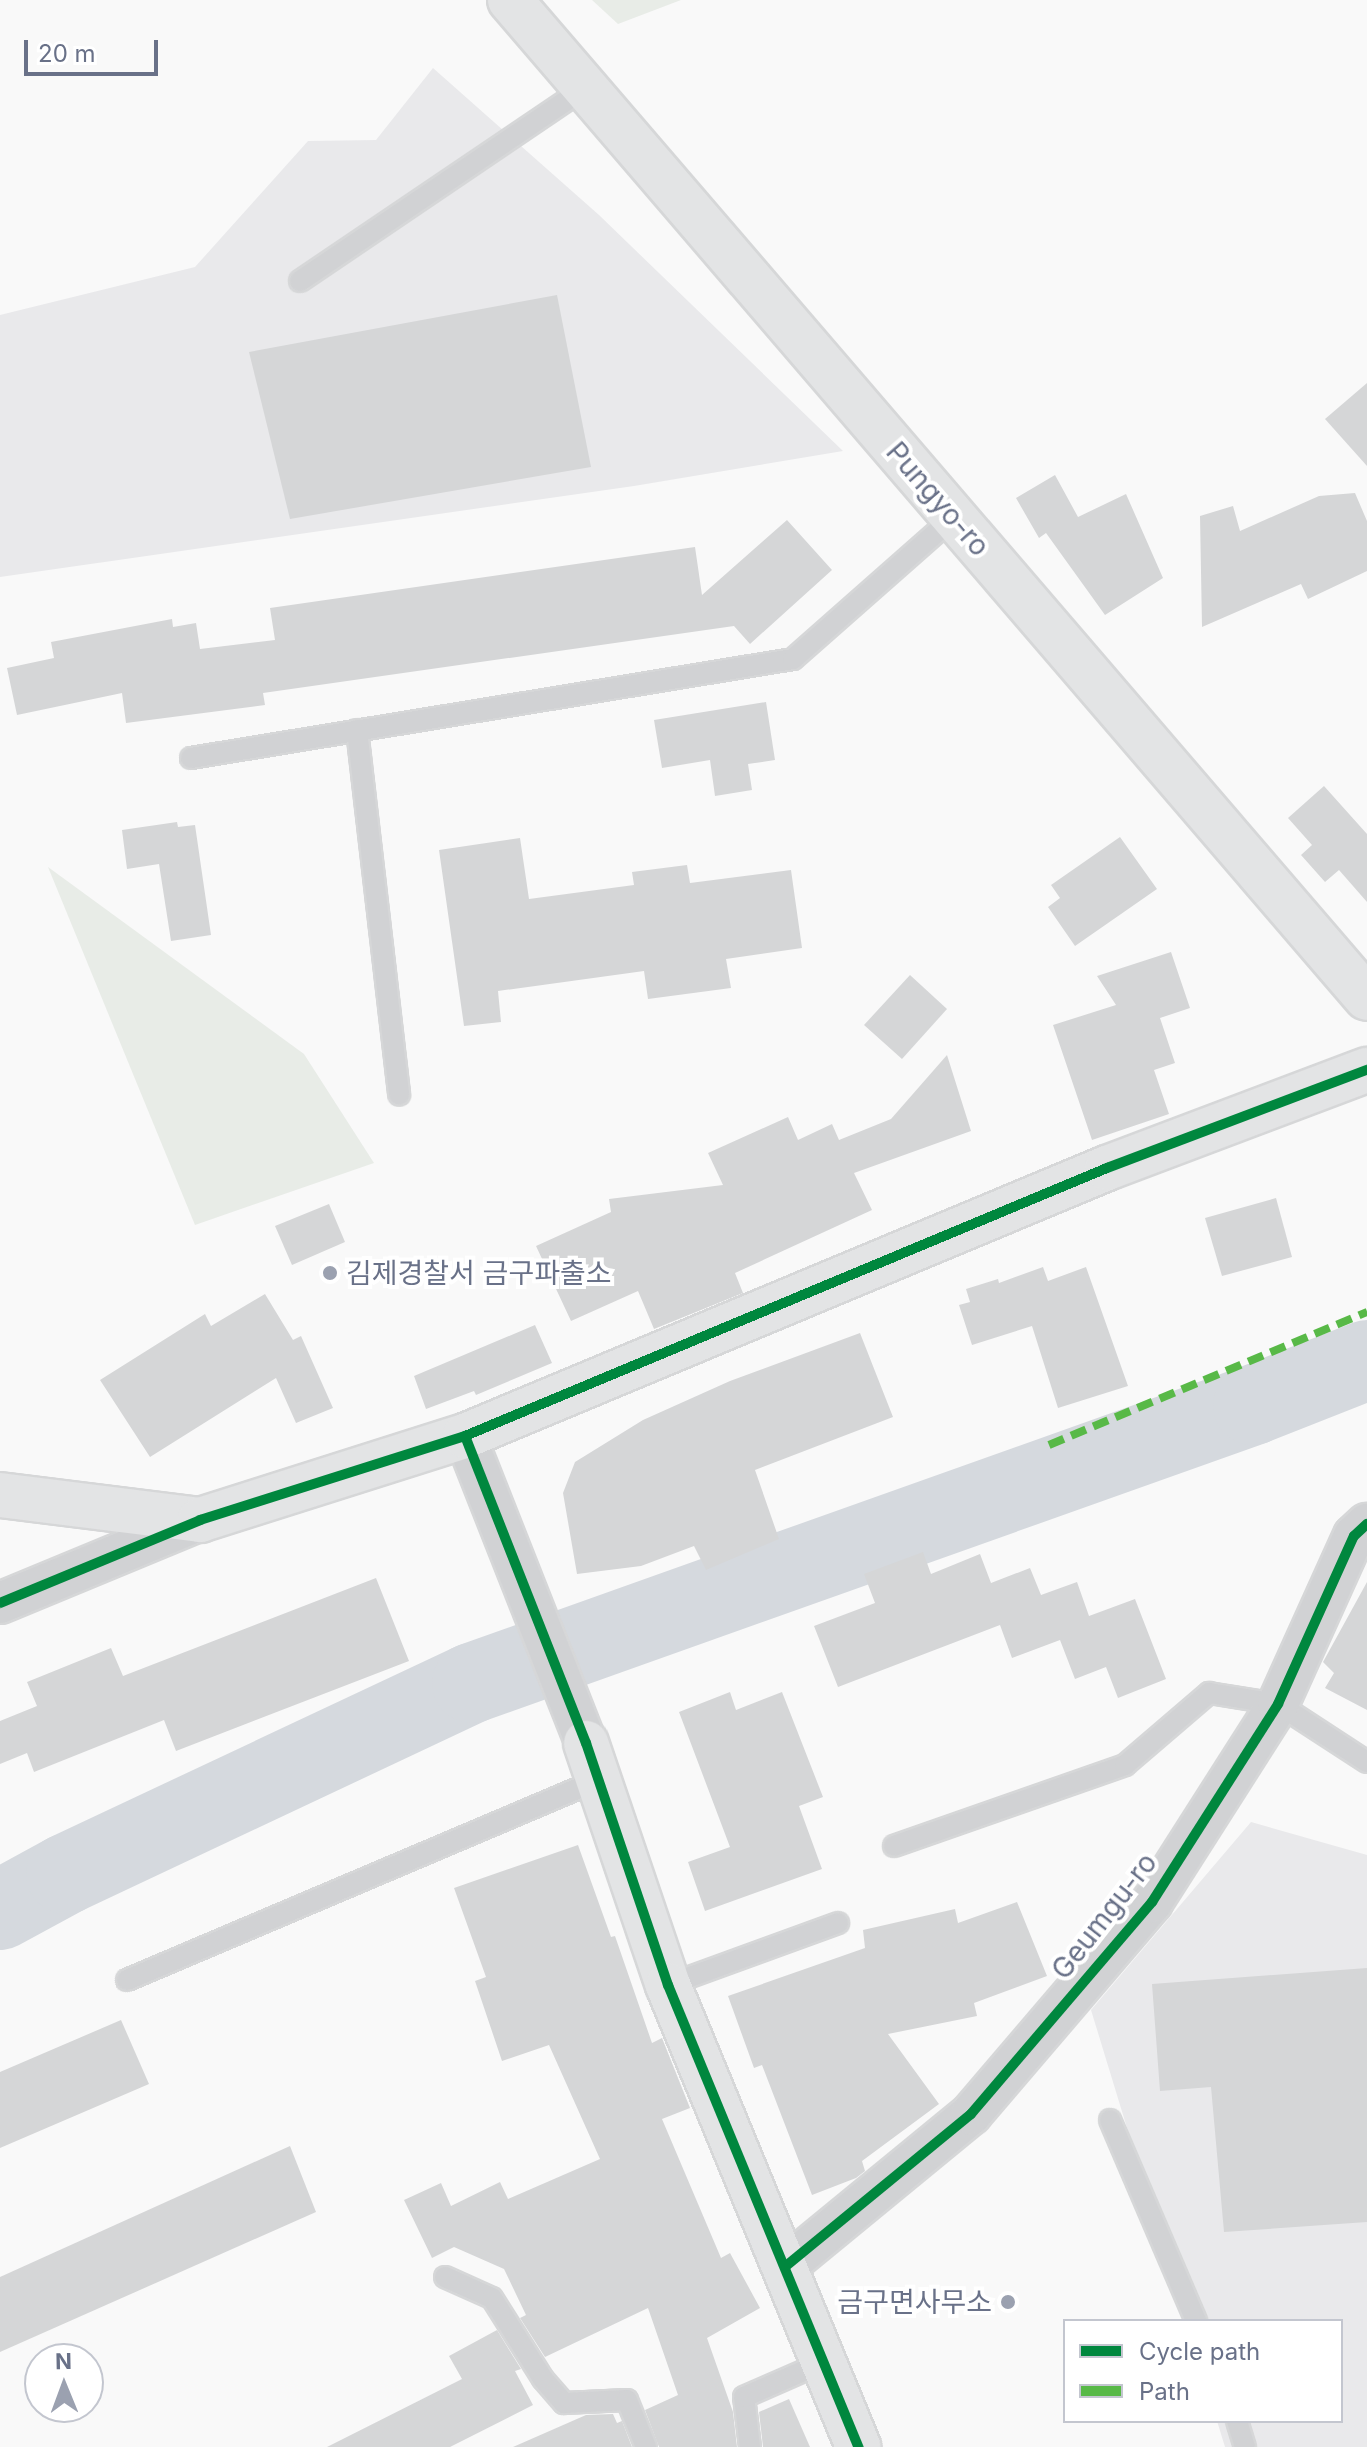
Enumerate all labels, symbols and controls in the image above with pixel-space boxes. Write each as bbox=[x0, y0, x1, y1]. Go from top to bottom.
scale bar bbox=[28, 24, 162, 74]
text: 20 m bbox=[38, 39, 96, 68]
street label: Pungyo-ro bbox=[879, 435, 997, 563]
place label: 김제경찰서 금구파출소 bbox=[346, 1256, 611, 1290]
marker: 김제경찰서 금구파출소 bbox=[321, 1264, 339, 1282]
street label: Geumgu-ro bbox=[1044, 1846, 1164, 1986]
place label: 금구면사무소 bbox=[837, 2285, 992, 2319]
marker: 금구면사무소 bbox=[999, 2293, 1017, 2311]
legend bbox=[1063, 2319, 1343, 2423]
text: Cycle path bbox=[1139, 2337, 1260, 2366]
north arrow bbox=[24, 2343, 104, 2423]
text: N bbox=[55, 2348, 72, 2374]
text: Path bbox=[1139, 2377, 1190, 2406]

